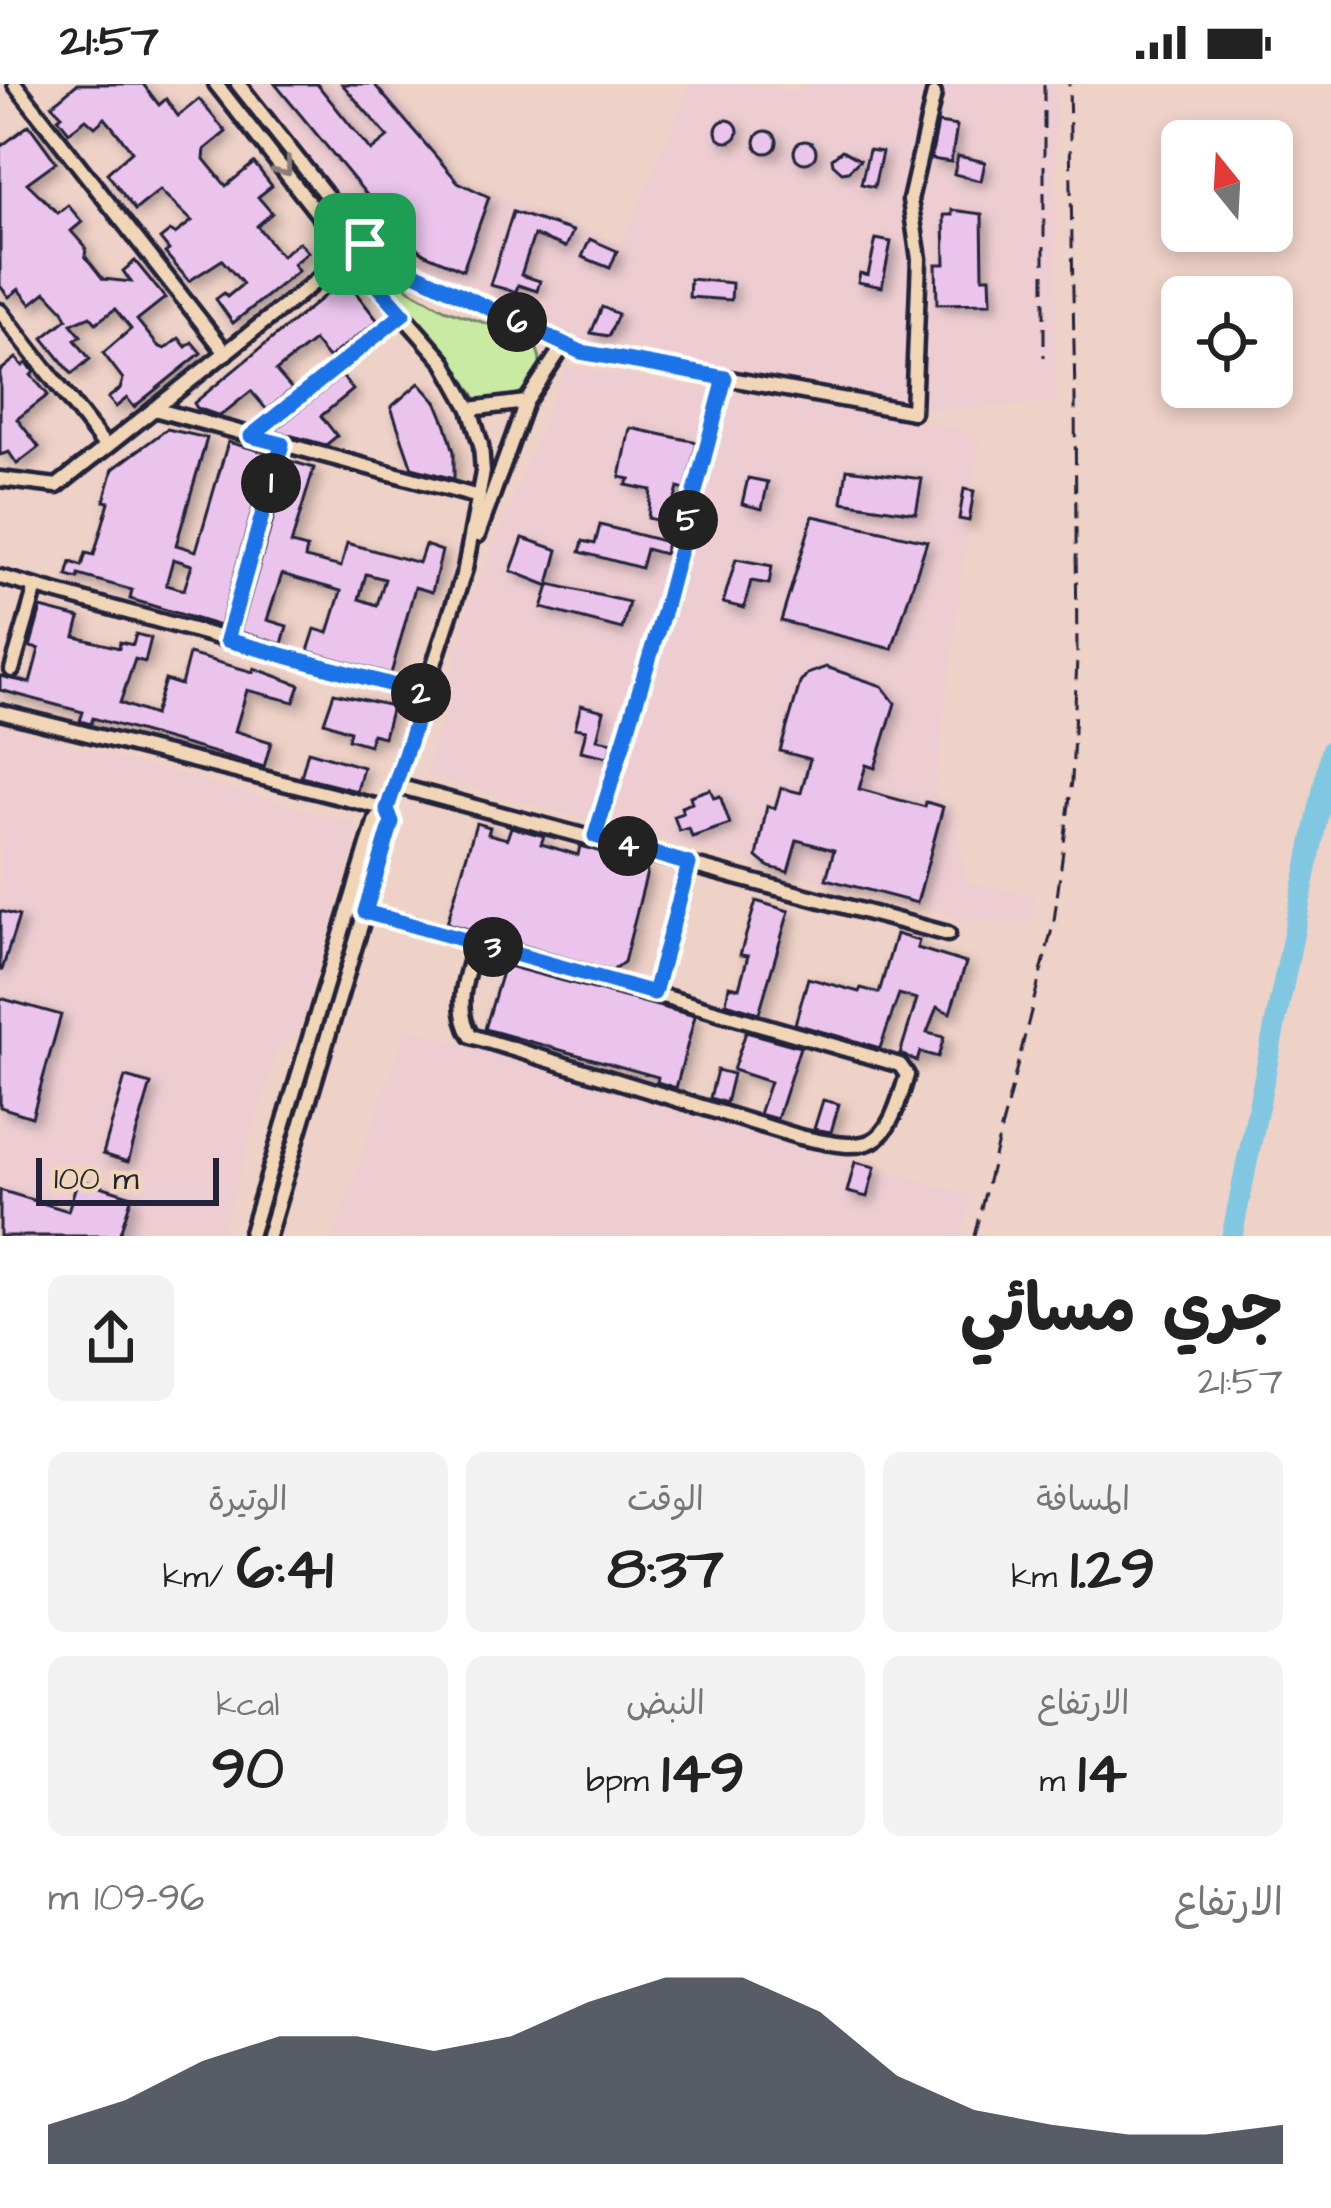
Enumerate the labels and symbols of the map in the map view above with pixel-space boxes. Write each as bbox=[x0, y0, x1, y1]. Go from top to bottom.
north arrow bbox=[1161, 120, 1293, 252]
one-way arrow bbox=[270, 155, 291, 177]
pin bbox=[314, 193, 416, 295]
pin: 6 bbox=[487, 292, 547, 352]
pin: 1 bbox=[241, 453, 301, 513]
pin: 5 bbox=[658, 490, 718, 550]
pin: 2 bbox=[391, 663, 451, 723]
pin: 4 bbox=[598, 816, 658, 876]
pin: 3 bbox=[463, 917, 523, 977]
scale bar bbox=[36, 1152, 219, 1205]

